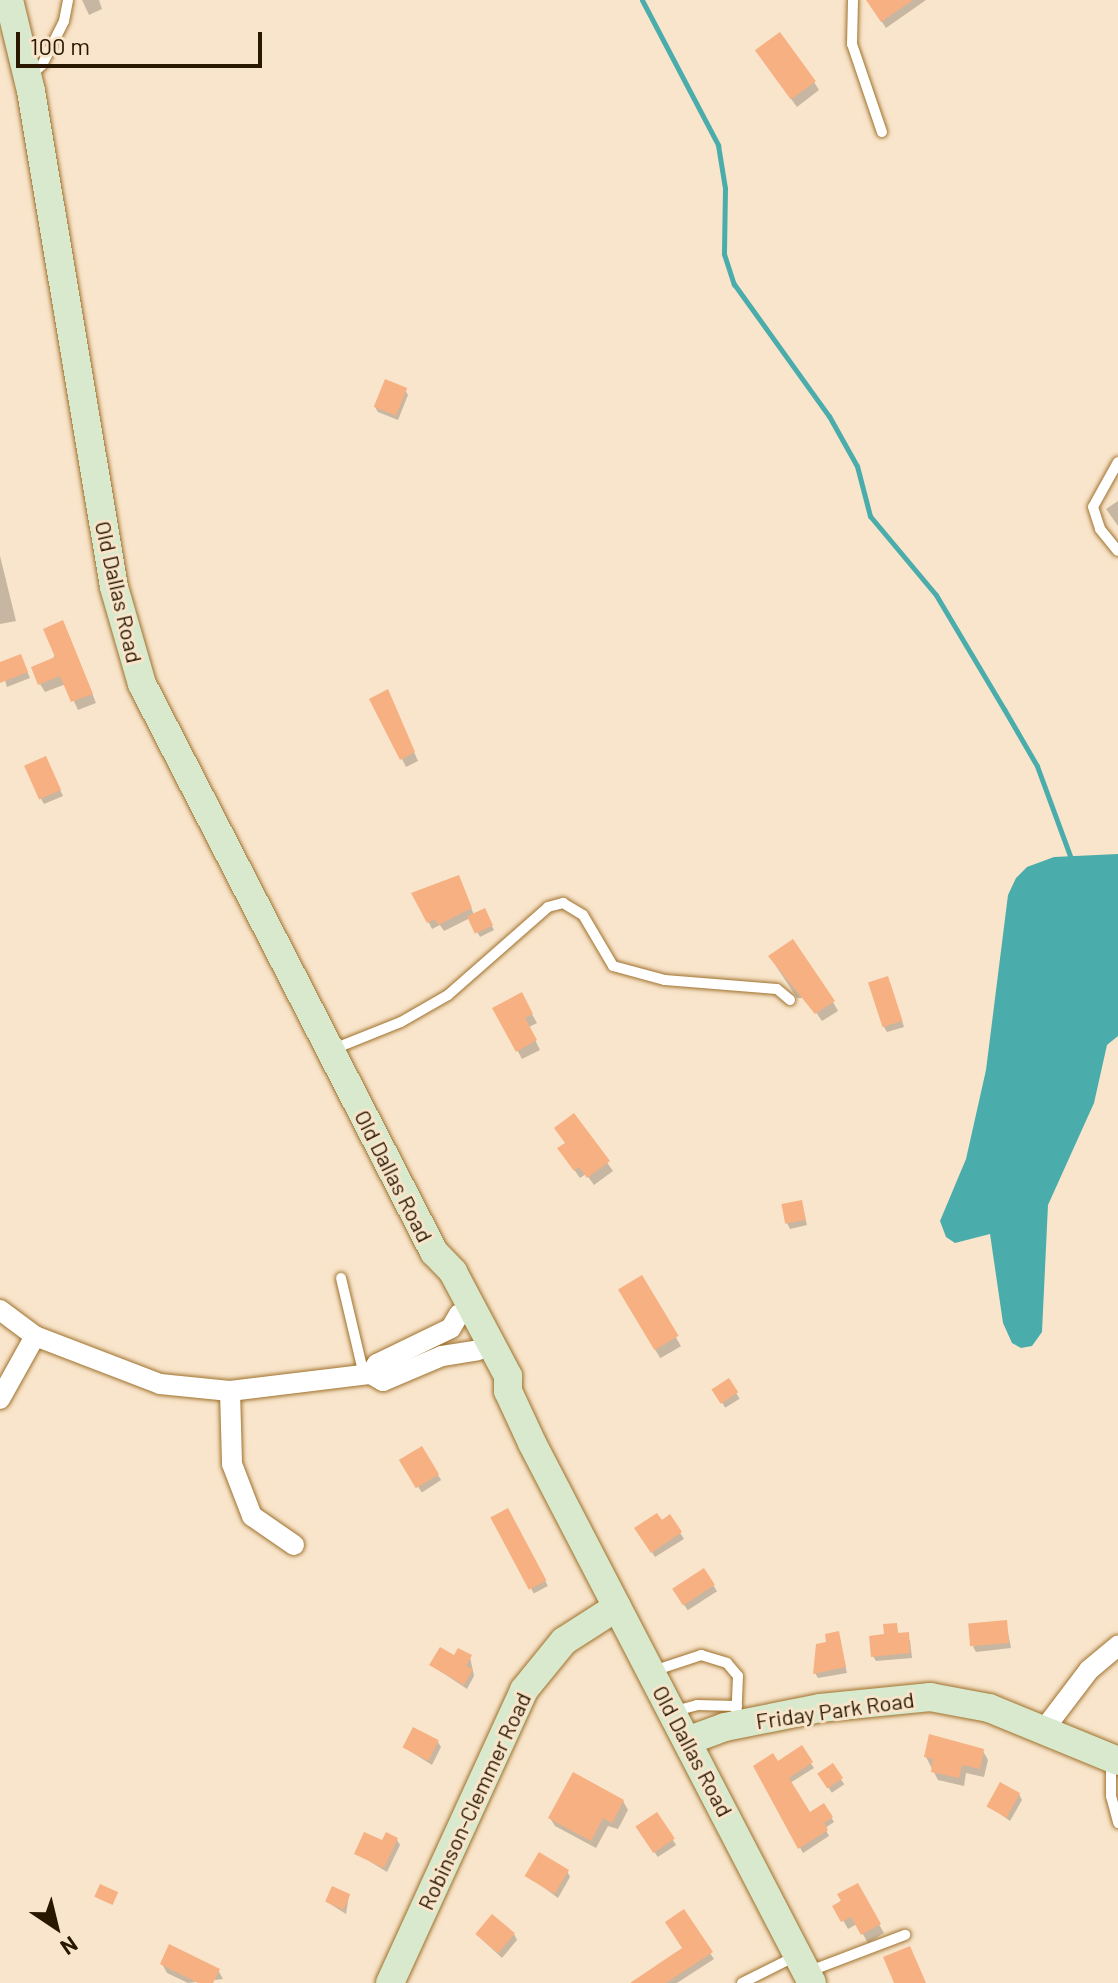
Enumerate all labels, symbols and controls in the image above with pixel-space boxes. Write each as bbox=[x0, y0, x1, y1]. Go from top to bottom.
scale bar bbox=[20, 16, 266, 66]
text: 100 m bbox=[30, 31, 90, 60]
street label: Old Dallas Road bbox=[90, 518, 148, 666]
street label: Old Dallas Road bbox=[349, 1105, 439, 1247]
street label: Old Dallas Road bbox=[647, 1681, 739, 1821]
street label: Friday Park Road bbox=[754, 1686, 916, 1734]
street label: Robinson-Clemmer Road bbox=[412, 1688, 536, 1914]
north arrow bbox=[16, 1887, 96, 1967]
text: N bbox=[56, 1932, 83, 1962]

